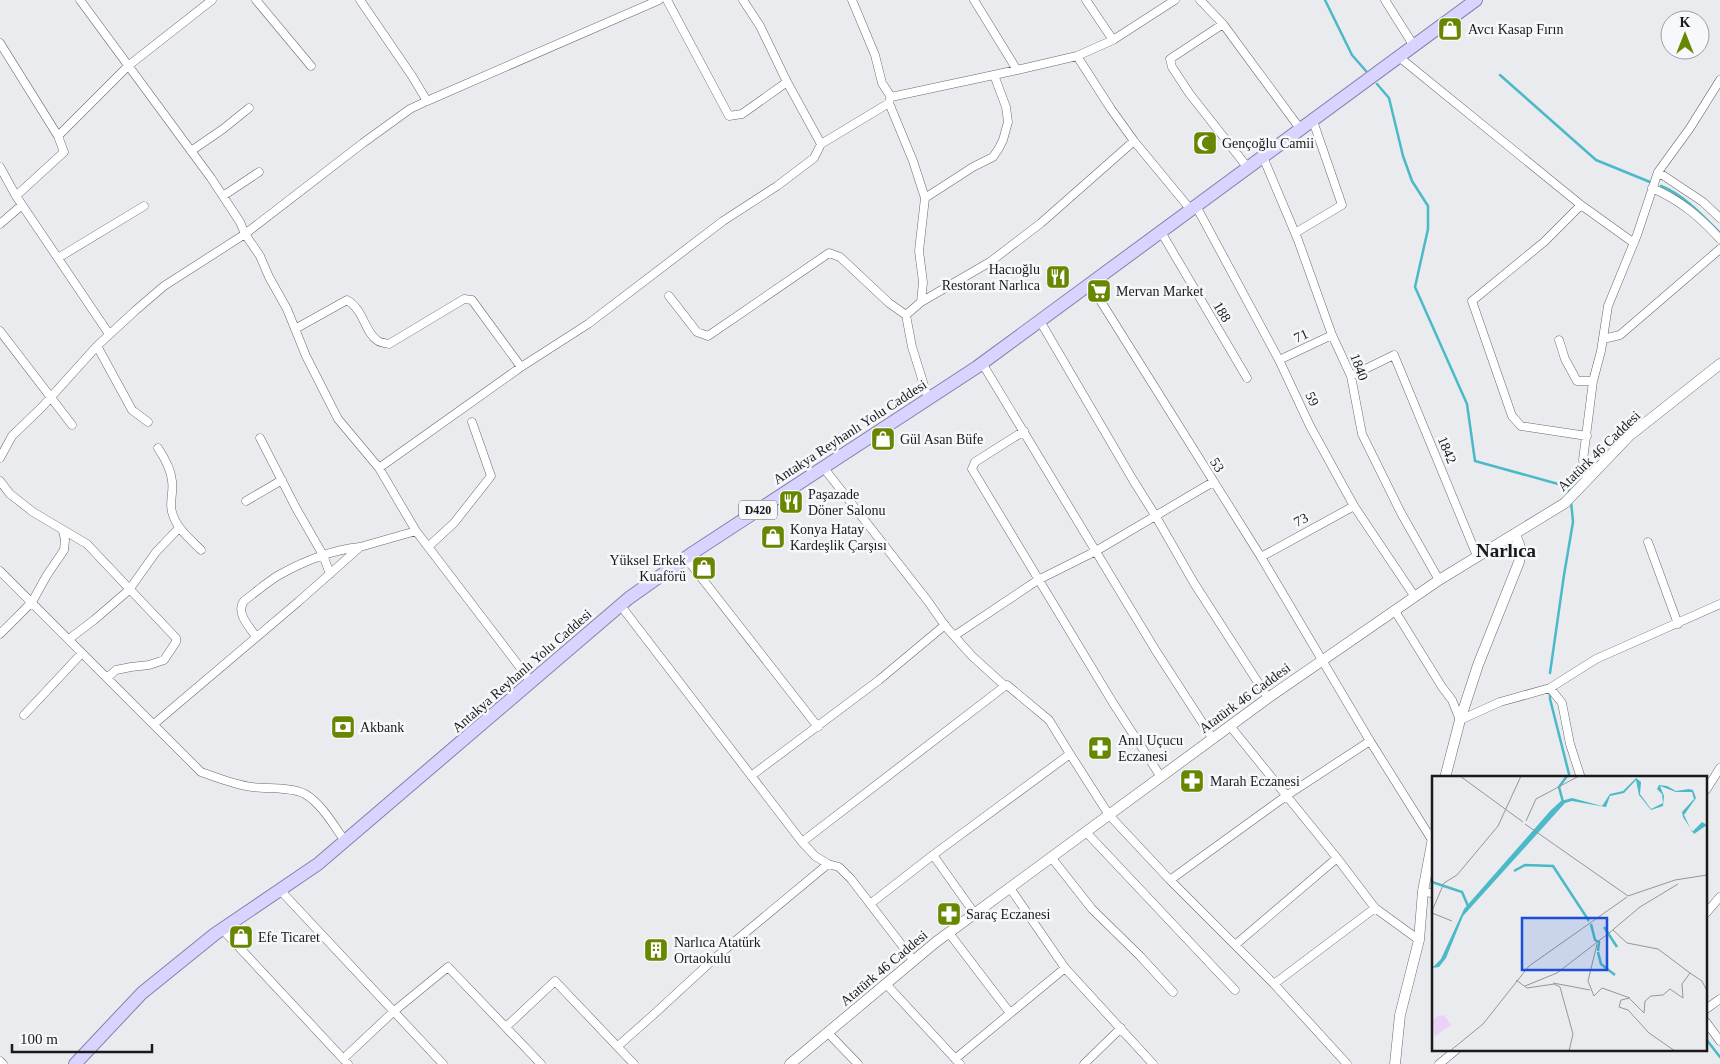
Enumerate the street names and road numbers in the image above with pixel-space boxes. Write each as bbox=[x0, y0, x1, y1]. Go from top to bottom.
street label: 188 bbox=[1210, 299, 1234, 325]
street label: 71 bbox=[1291, 326, 1311, 346]
street label: 1840 bbox=[1347, 351, 1371, 383]
street label: Antakya Reyhanlı Yolu Caddesi bbox=[771, 377, 930, 487]
street label: 59 bbox=[1302, 389, 1322, 409]
street label: Atatürk 46 Caddesi bbox=[1555, 408, 1643, 494]
street label: 1842 bbox=[1435, 434, 1459, 466]
street label: 53 bbox=[1207, 455, 1227, 475]
road number: D420 bbox=[739, 500, 777, 520]
street label: 73 bbox=[1291, 510, 1311, 530]
street label: Antakya Reyhanlı Yolu Caddesi bbox=[449, 606, 595, 736]
street label: Atatürk 46 Caddesi bbox=[1197, 660, 1294, 736]
street label: Atatürk 46 Caddesi bbox=[837, 927, 931, 1009]

